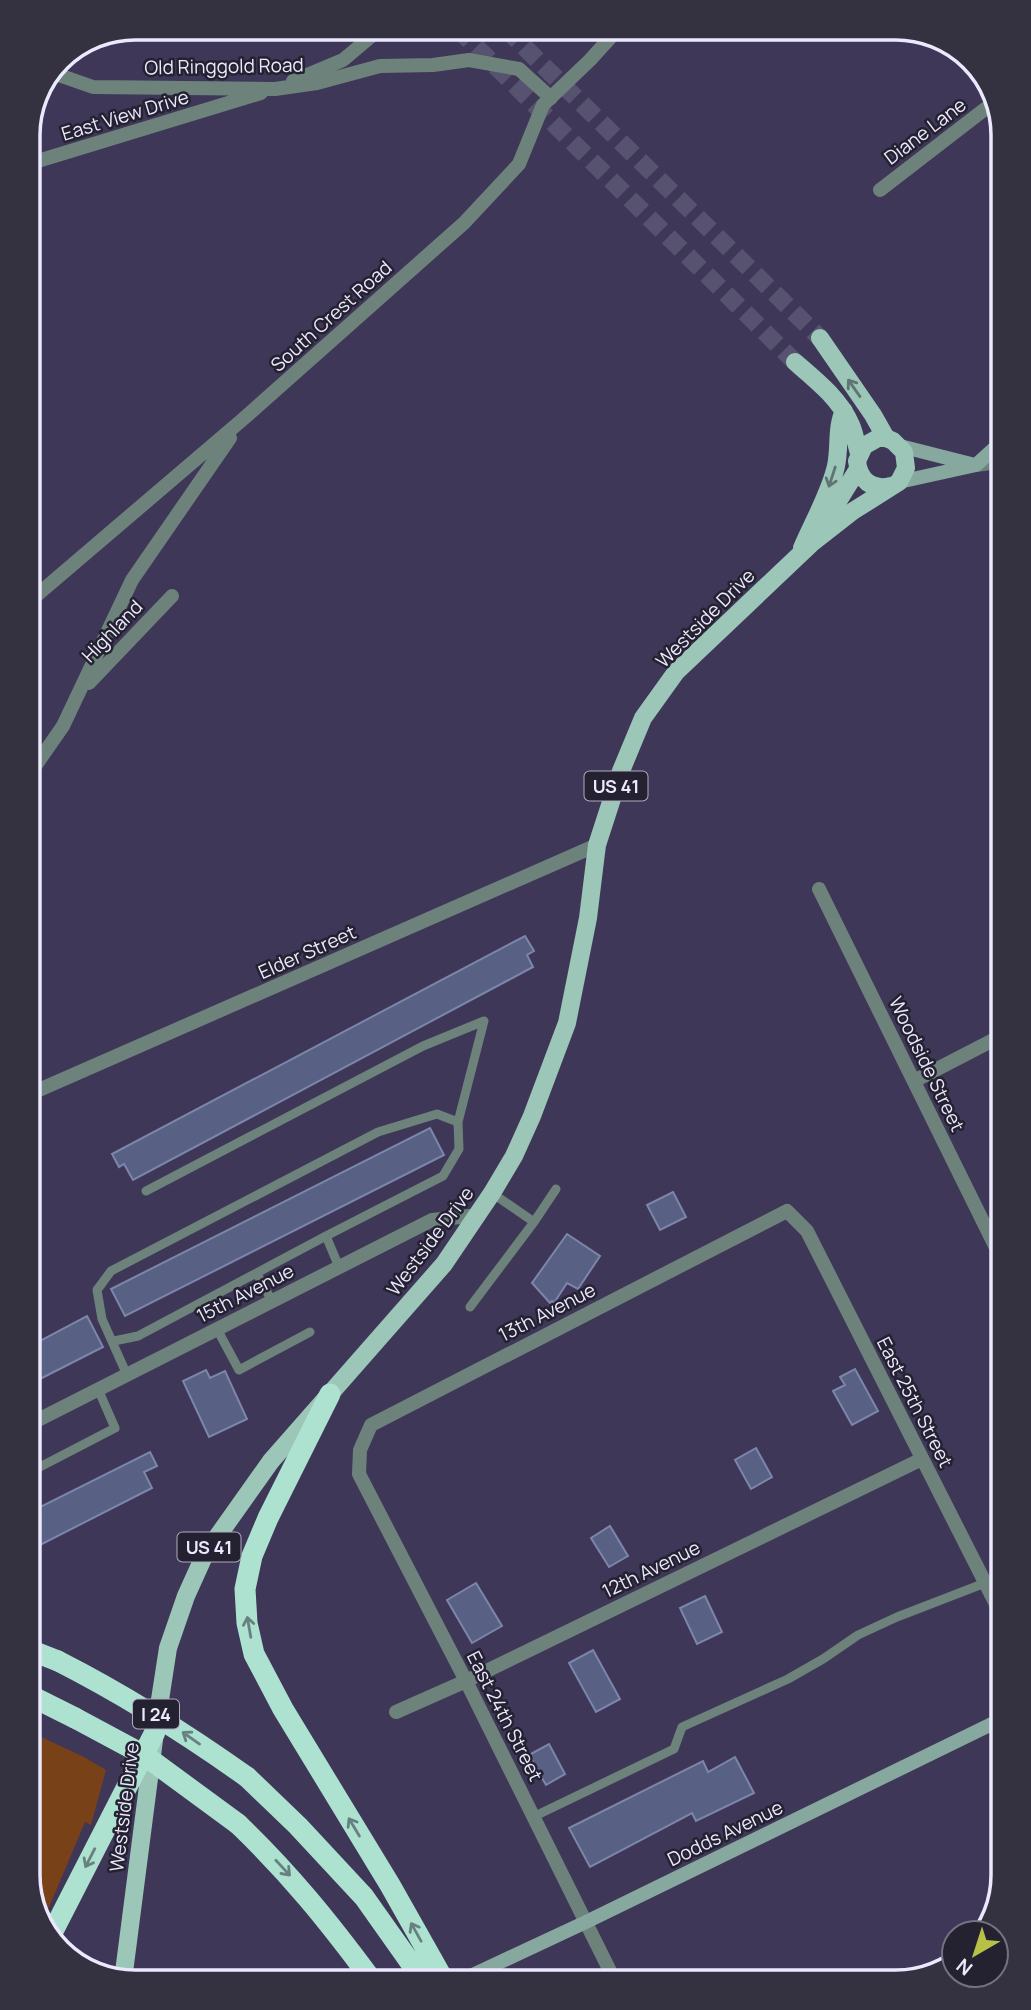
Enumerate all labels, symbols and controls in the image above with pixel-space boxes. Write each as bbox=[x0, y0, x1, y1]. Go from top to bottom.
street label: Old Ringgold Road bbox=[144, 52, 304, 80]
street label: East View Drive bbox=[58, 83, 192, 147]
street label: Diane Lane bbox=[879, 92, 971, 170]
street label: South Crest Road bbox=[265, 255, 397, 377]
one-way arrow bbox=[847, 378, 861, 398]
one-way arrow bbox=[825, 466, 838, 488]
street label: Westside Drive bbox=[650, 563, 760, 673]
street label: Highland bbox=[76, 594, 148, 668]
road number: US 41 bbox=[584, 772, 648, 800]
street label: Elder Street bbox=[254, 919, 360, 985]
street label: Woodside Street bbox=[883, 992, 971, 1136]
street label: Westside Drive bbox=[380, 1181, 480, 1301]
street label: 15th Avenue bbox=[192, 1257, 298, 1329]
street label: 13th Avenue bbox=[494, 1276, 600, 1348]
street label: East 25th Street bbox=[871, 1332, 959, 1472]
road number: US 41 bbox=[178, 1532, 241, 1562]
street label: 12th Avenue bbox=[598, 1534, 704, 1604]
one-way arrow bbox=[242, 1616, 255, 1639]
street label: East 24th Street bbox=[461, 1646, 549, 1786]
road number: I 24 bbox=[133, 1700, 179, 1728]
one-way arrow bbox=[182, 1730, 201, 1745]
street label: Westside Drive bbox=[103, 1741, 145, 1873]
street label: Dodds Avenue bbox=[663, 1794, 787, 1872]
one-way arrow bbox=[347, 1817, 361, 1837]
one-way arrow bbox=[83, 1847, 97, 1868]
one-way arrow bbox=[274, 1859, 291, 1877]
north arrow bbox=[940, 1919, 1010, 1989]
one-way arrow bbox=[409, 1922, 423, 1942]
text: N bbox=[951, 1953, 978, 1982]

